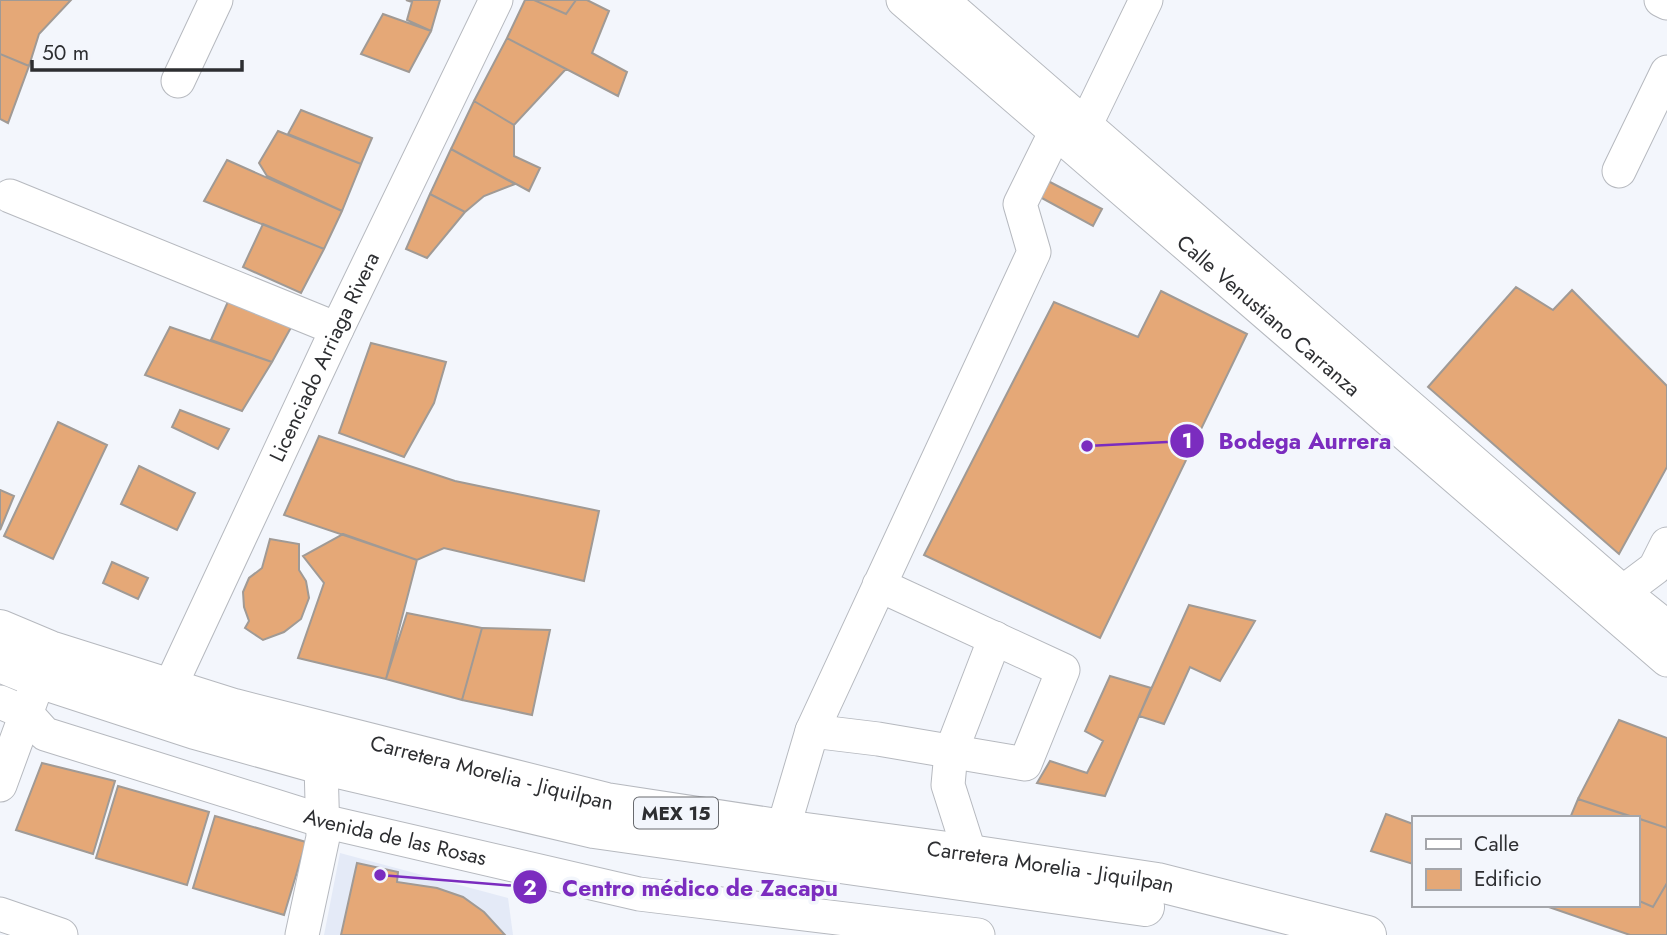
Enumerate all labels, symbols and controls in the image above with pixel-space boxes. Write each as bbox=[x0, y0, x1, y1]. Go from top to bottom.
scale bar bbox=[32, 28, 242, 72]
text: 50 m bbox=[42, 38, 89, 68]
street label: Calle Venustiano Carranza bbox=[1170, 228, 1367, 404]
street label: Licenciado Arriaga Rivera bbox=[262, 247, 387, 467]
callout: Bodega Aurrera bbox=[1169, 419, 1405, 463]
text: Bodega Aurrera bbox=[1219, 424, 1391, 458]
text: 1 bbox=[1182, 426, 1192, 456]
street label: Carretera Morelia - Jiquilpan bbox=[367, 728, 615, 818]
road number: MEX 15 bbox=[634, 798, 718, 828]
street label: Avenida de las Rosas bbox=[300, 801, 490, 873]
legend bbox=[1412, 816, 1639, 907]
text: Calle bbox=[1474, 829, 1519, 859]
street label: Carretera Morelia - Jiquilpan bbox=[925, 833, 1177, 901]
text: Edificio bbox=[1474, 864, 1541, 894]
callout: Centro médico de Zacapu bbox=[513, 865, 852, 909]
text: Centro médico de Zacapu bbox=[562, 871, 838, 905]
text: 2 bbox=[523, 873, 537, 903]

